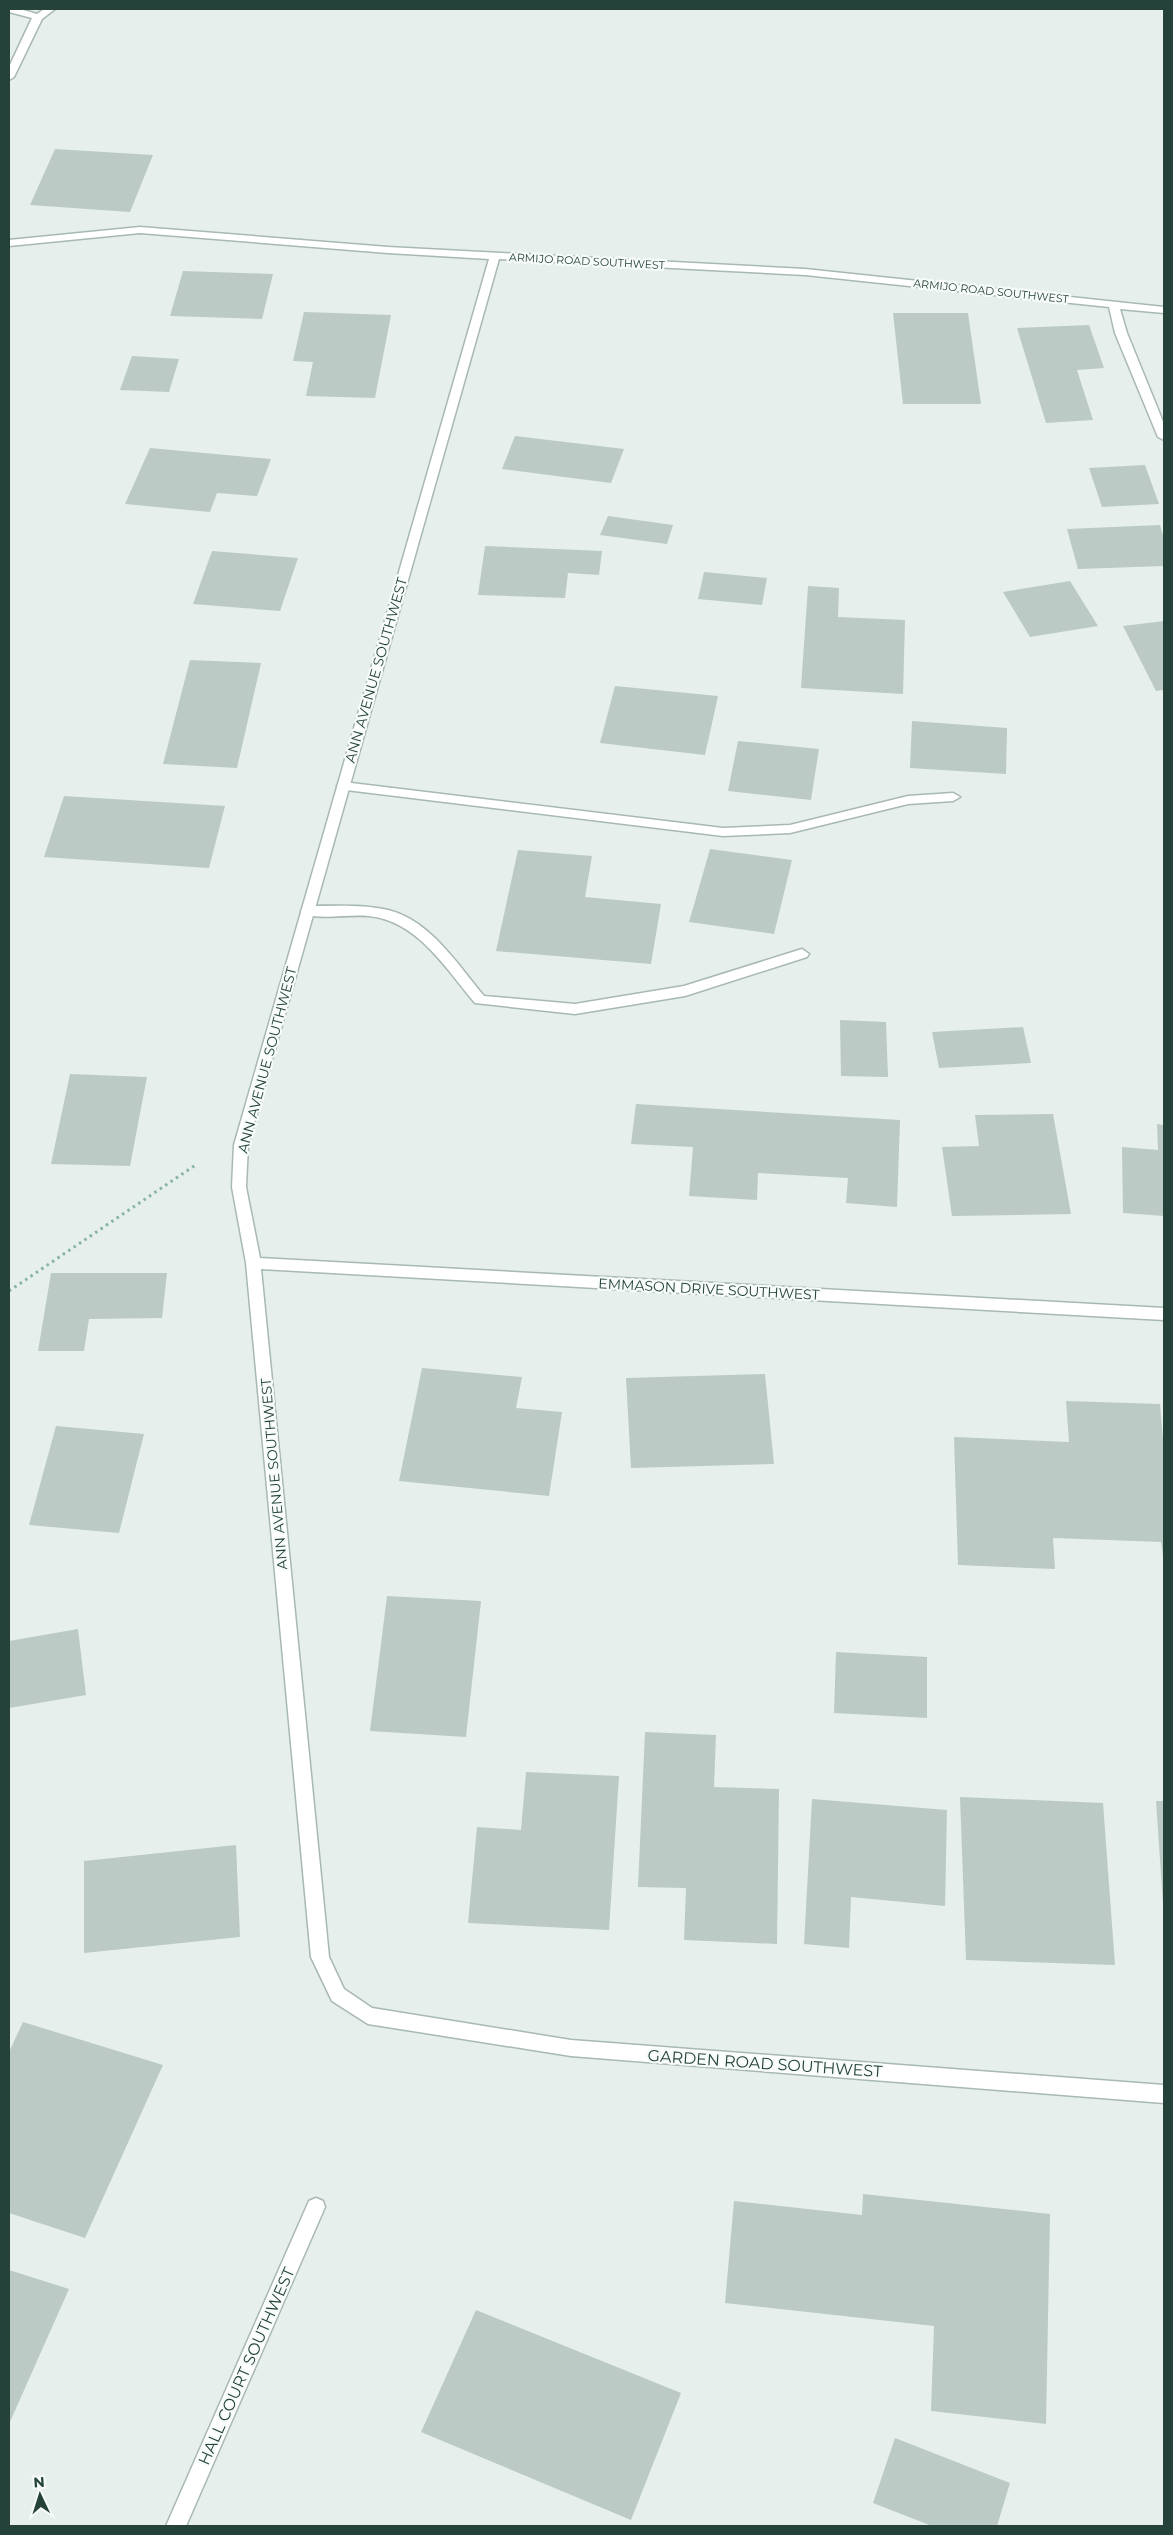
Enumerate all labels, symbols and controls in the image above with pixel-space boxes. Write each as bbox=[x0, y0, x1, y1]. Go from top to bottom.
street label: ARMIJO ROAD SOUTHWEST bbox=[509, 250, 666, 272]
street label: ARMIJO ROAD SOUTHWEST bbox=[913, 276, 1070, 306]
street label: ANN AVENUE SOUTHWEST bbox=[341, 575, 411, 765]
street label: ANN AVENUE SOUTHWEST bbox=[233, 965, 301, 1155]
street label: EMMASON DRIVE SOUTHWEST bbox=[598, 1274, 820, 1304]
street label: ANN AVENUE SOUTHWEST bbox=[257, 1378, 291, 1570]
street label: GARDEN ROAD SOUTHWEST bbox=[647, 2046, 884, 2081]
street label: HALL COURT SOUTHWEST bbox=[194, 2264, 299, 2468]
north arrow bbox=[15, 2470, 65, 2520]
text: N bbox=[33, 2473, 45, 2491]

